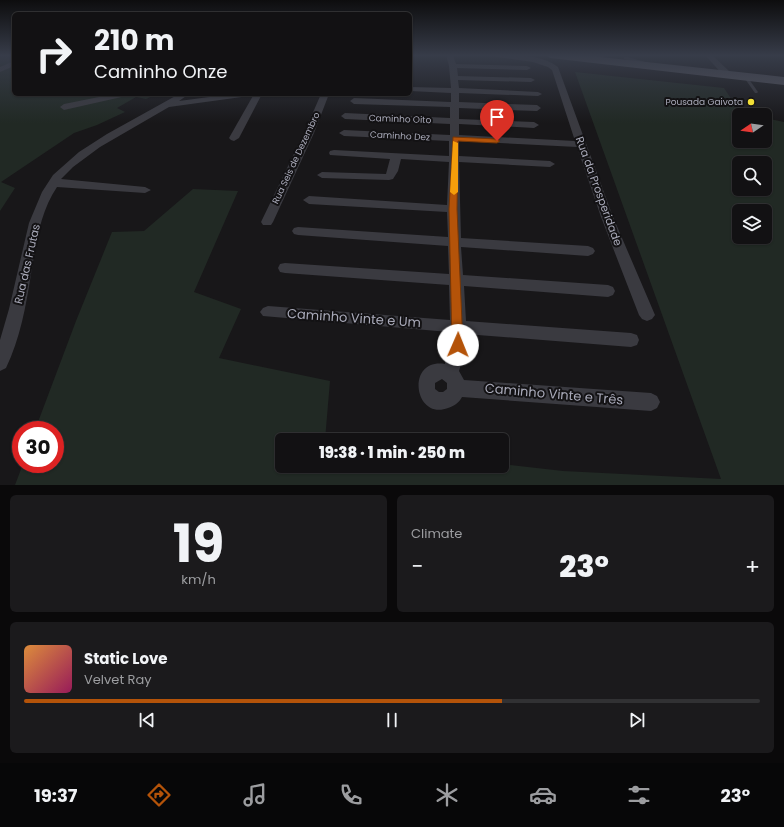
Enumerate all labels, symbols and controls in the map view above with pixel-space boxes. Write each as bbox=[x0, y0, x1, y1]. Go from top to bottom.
text: 210 m bbox=[94, 21, 174, 60]
icon: right bbox=[28, 28, 80, 80]
text: Caminho Onze bbox=[94, 59, 227, 84]
place label: Pousada Gaivota bbox=[665, 96, 743, 108]
marker: Pousada Gaivota bbox=[746, 97, 756, 107]
pin bbox=[480, 100, 514, 141]
icon: arrive bbox=[486, 106, 508, 128]
north arrow bbox=[732, 108, 772, 148]
map controls bbox=[732, 108, 772, 244]
street label: Rua Seis de Dezembro bbox=[269, 110, 323, 206]
street label: Caminho Oito bbox=[369, 112, 432, 126]
street label: Caminho Dez bbox=[370, 128, 430, 144]
street label: Rua da Prosperidade bbox=[572, 134, 626, 248]
button: search bbox=[732, 156, 772, 196]
button: layers bbox=[732, 204, 772, 244]
street label: Rua das Frutas bbox=[10, 222, 44, 306]
street label: Caminho Vinte e Um bbox=[286, 304, 422, 332]
position arrow bbox=[437, 324, 479, 366]
street label: Caminho Vinte e Três bbox=[484, 378, 624, 410]
speed limit sign: 30 bbox=[12, 421, 64, 473]
text: 19:38 · 1 min · 250 m bbox=[319, 442, 465, 463]
text: 19 bbox=[173, 507, 224, 580]
text: Climate bbox=[411, 524, 462, 543]
text: 23° bbox=[559, 545, 609, 588]
text: − bbox=[411, 551, 423, 582]
text: + bbox=[745, 551, 760, 582]
text: km/h bbox=[181, 570, 216, 589]
text: Static Love bbox=[84, 648, 168, 669]
text: Velvet Ray bbox=[84, 670, 152, 689]
icon: previous bbox=[136, 709, 158, 731]
icon: pause bbox=[381, 709, 403, 731]
icon: next bbox=[626, 709, 648, 731]
icon: directions bbox=[145, 781, 173, 809]
icon: music bbox=[241, 781, 269, 809]
icon: phone bbox=[337, 781, 365, 809]
icon: climate bbox=[433, 781, 461, 809]
icon: car bbox=[529, 781, 557, 809]
icon: filters bbox=[625, 781, 653, 809]
text: 19:37 bbox=[34, 783, 77, 808]
text: 23° bbox=[721, 783, 750, 808]

